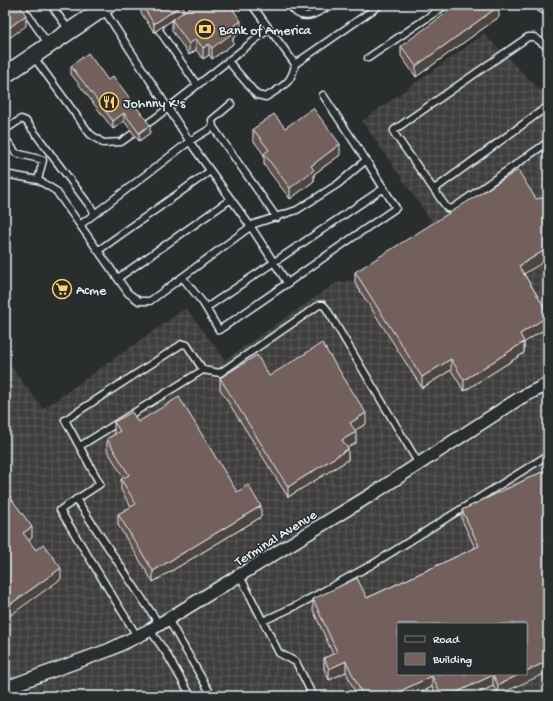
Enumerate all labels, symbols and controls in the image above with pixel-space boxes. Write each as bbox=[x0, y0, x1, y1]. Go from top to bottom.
bank icon: Bank of America bbox=[194, 18, 216, 40]
place label: Bank of America bbox=[218, 23, 312, 40]
restaurant icon: Johnny K's bbox=[98, 91, 120, 113]
place label: Johnny K's bbox=[123, 96, 186, 113]
supermarket icon: Acme bbox=[51, 278, 73, 300]
place label: Acme bbox=[76, 283, 107, 300]
street label: Terminal Avenue bbox=[231, 507, 321, 572]
legend bbox=[397, 623, 527, 675]
text: Road bbox=[433, 634, 460, 648]
text: Building bbox=[432, 654, 472, 668]

